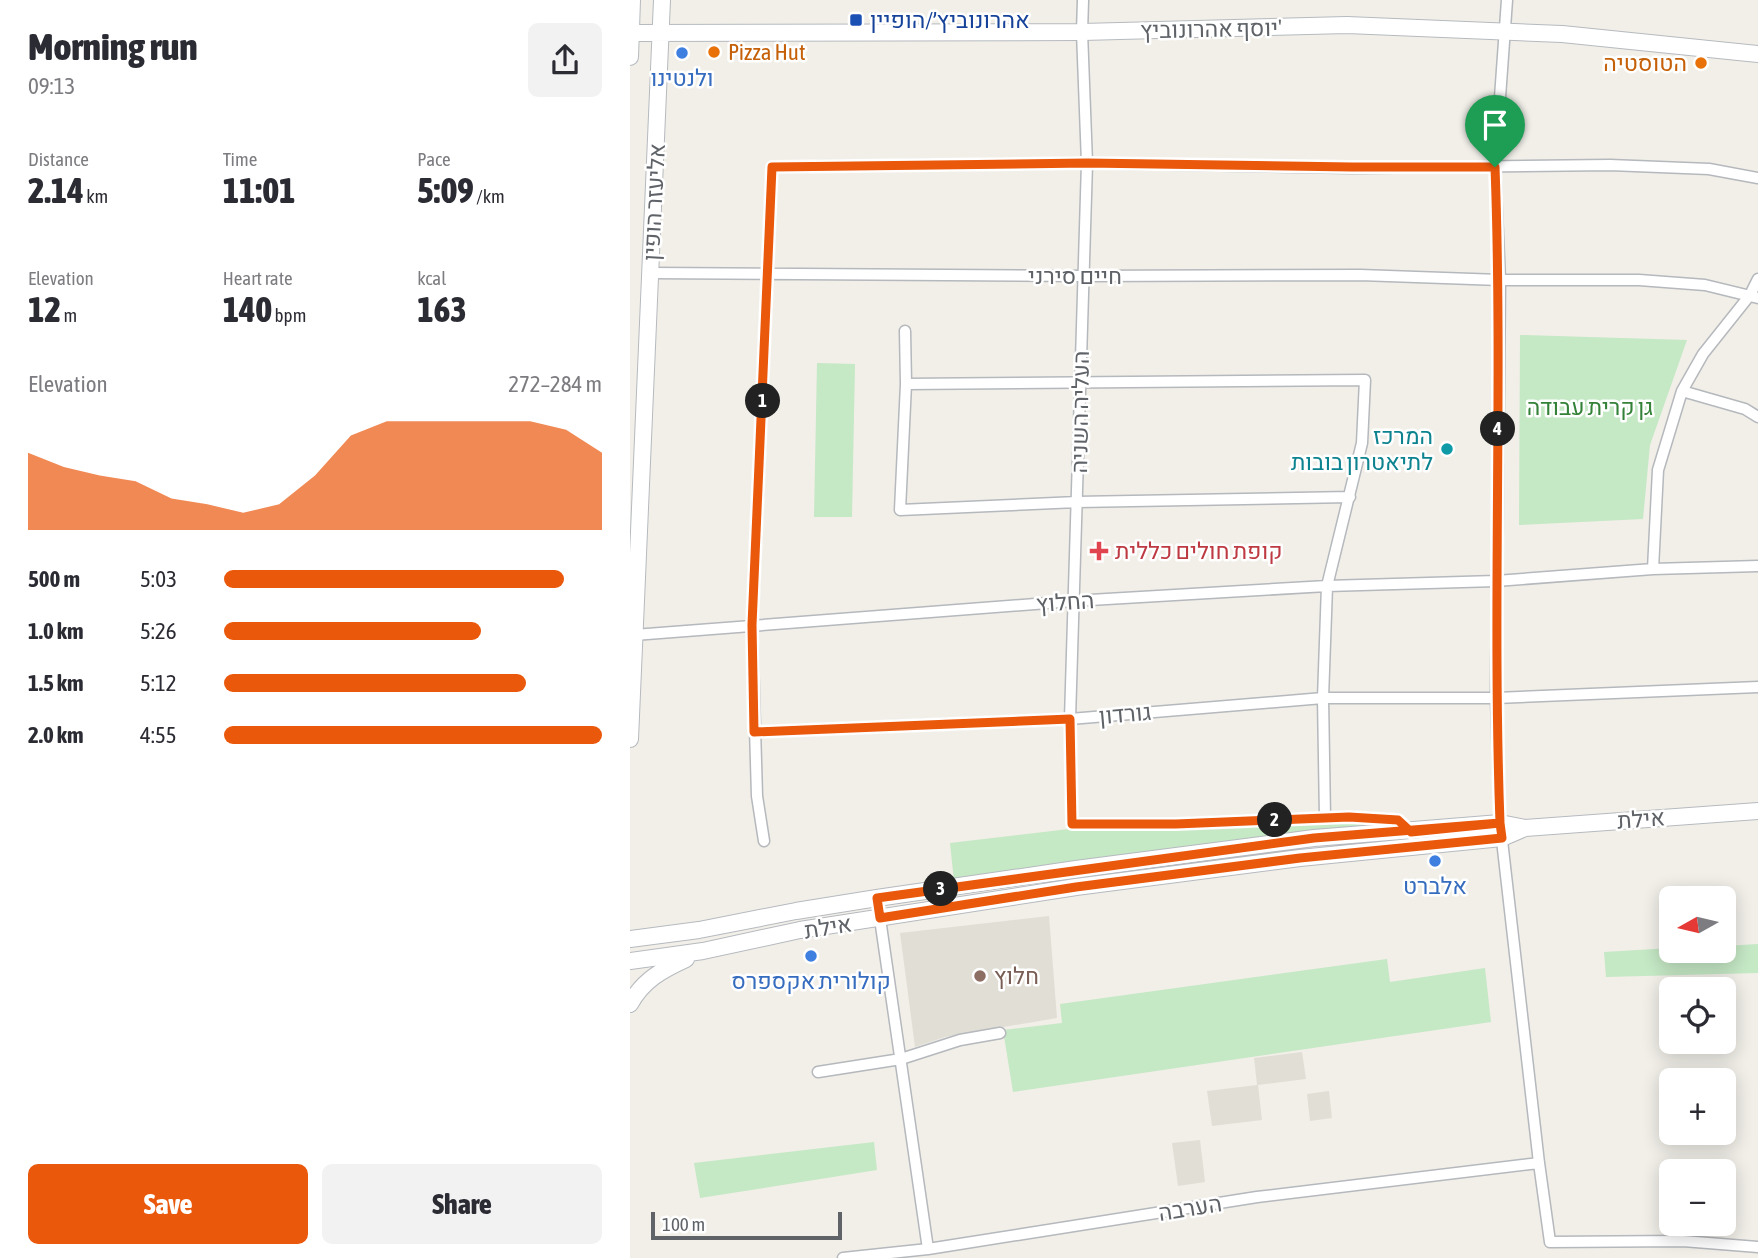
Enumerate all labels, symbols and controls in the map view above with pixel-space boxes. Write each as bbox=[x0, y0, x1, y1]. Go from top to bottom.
place label: אהרונוביץ׳/הופיין bbox=[870, 7, 1030, 33]
marker: אהרונוביץ׳/הופיין bbox=[848, 12, 864, 28]
street label: יוסף אהרונוביץ' bbox=[1140, 15, 1282, 43]
button: share bbox=[528, 23, 602, 97]
text: Morning run bbox=[28, 25, 198, 68]
place label: Pizza Hut bbox=[728, 39, 806, 65]
marker: Pizza Hut bbox=[706, 44, 722, 60]
marker: ולנטינו bbox=[674, 45, 690, 61]
place label: הטוסטיה bbox=[1603, 50, 1687, 76]
marker: הטוסטיה bbox=[1693, 55, 1709, 71]
place label: ולנטינו bbox=[650, 65, 714, 91]
text: 09:13 bbox=[28, 73, 75, 99]
pin bbox=[1465, 95, 1525, 167]
icon: arrive bbox=[1476, 106, 1514, 144]
street label: אליעזר הופין bbox=[638, 143, 670, 261]
text: Distance bbox=[28, 148, 89, 170]
text: Time bbox=[223, 148, 257, 170]
text: Pace bbox=[417, 148, 451, 170]
text: 2.14 bbox=[28, 170, 84, 210]
text: 11:01 bbox=[223, 170, 295, 210]
text: 5:09 bbox=[417, 170, 474, 210]
text: km bbox=[84, 185, 108, 207]
text: /km bbox=[474, 185, 505, 207]
street label: חיים סירני bbox=[1028, 263, 1122, 289]
text: Elevation bbox=[28, 267, 94, 289]
text: Heart rate bbox=[223, 267, 293, 289]
text: kcal bbox=[417, 267, 446, 289]
text: 12 bbox=[28, 289, 61, 329]
text: 140 bbox=[223, 289, 272, 329]
text: 163 bbox=[417, 289, 467, 329]
text: m bbox=[61, 304, 77, 326]
text: bpm bbox=[272, 304, 306, 326]
street label: העליה השניה bbox=[1066, 350, 1094, 474]
text: Elevation bbox=[28, 371, 108, 397]
text: 272–284 m bbox=[508, 371, 602, 397]
pin: 1 bbox=[746, 384, 780, 418]
text: 1 bbox=[758, 389, 767, 411]
park label: גן קרית עבודה bbox=[1527, 394, 1653, 420]
pin: 4 bbox=[1480, 412, 1516, 446]
text: 4 bbox=[1493, 417, 1502, 439]
place label: המרכז לתיאטרון בובות bbox=[1291, 423, 1433, 475]
marker: המרכז לתיאטרון בובות bbox=[1439, 441, 1455, 457]
place label: קופת חולים כללית bbox=[1115, 538, 1283, 564]
marker: קופת חולים כללית bbox=[1089, 541, 1109, 561]
text: 500 m bbox=[28, 566, 80, 592]
text: 5:03 bbox=[140, 566, 177, 592]
street label: החלוץ bbox=[1035, 587, 1095, 617]
text: 1.0 km bbox=[28, 618, 84, 644]
text: 5:26 bbox=[140, 618, 177, 644]
text: 1.5 km bbox=[28, 670, 84, 696]
text: 5:12 bbox=[140, 670, 177, 696]
street label: גורדון bbox=[1098, 699, 1152, 729]
text: 2.0 km bbox=[28, 722, 84, 748]
text: 4:55 bbox=[140, 722, 177, 748]
pin: 2 bbox=[1258, 802, 1292, 838]
street label: אילת bbox=[1616, 804, 1666, 834]
text: 2 bbox=[1270, 808, 1279, 830]
marker: אלברט bbox=[1427, 853, 1443, 869]
pin: 3 bbox=[924, 872, 958, 906]
place label: אלברט bbox=[1403, 873, 1467, 899]
text: 3 bbox=[936, 877, 945, 899]
north arrow bbox=[1659, 886, 1736, 962]
map controls bbox=[1659, 886, 1736, 1236]
street label: אילת bbox=[802, 910, 854, 944]
marker: קולורית אקספרס bbox=[803, 948, 819, 964]
place label: חלוץ bbox=[994, 963, 1039, 989]
place label: קולורית אקספרס bbox=[731, 968, 891, 994]
marker: חלוץ bbox=[972, 968, 988, 984]
button: locate bbox=[1659, 977, 1736, 1054]
button: + bbox=[1659, 1068, 1736, 1145]
button: − bbox=[1659, 1159, 1736, 1236]
button: Save bbox=[28, 1164, 308, 1244]
button: Share bbox=[322, 1164, 602, 1244]
street label: הערבה bbox=[1156, 1190, 1224, 1226]
scale bar bbox=[651, 1209, 842, 1241]
text: 100 m bbox=[662, 1213, 705, 1235]

